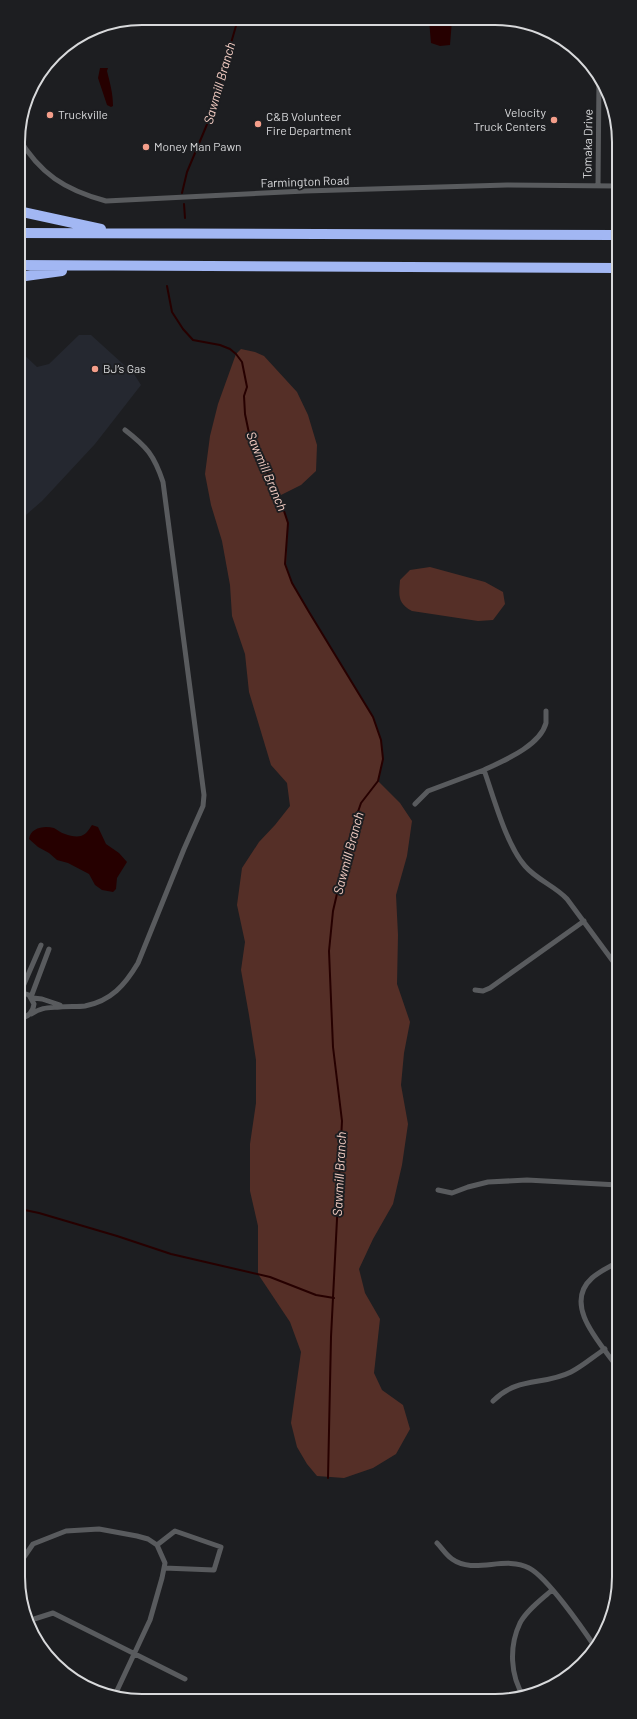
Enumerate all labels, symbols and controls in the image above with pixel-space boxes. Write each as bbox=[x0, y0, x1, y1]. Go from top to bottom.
water label: Sawmill Branch bbox=[200, 40, 238, 126]
place label: Velocity Truck Centers bbox=[474, 105, 546, 133]
place label: Truckville bbox=[58, 107, 108, 121]
place label: C&B Volunteer Fire Department bbox=[266, 109, 352, 137]
street label: Tomaka Drive bbox=[579, 109, 595, 179]
marker: Truckville bbox=[45, 110, 55, 120]
marker: Velocity Truck Centers bbox=[549, 115, 559, 125]
marker: C&B Volunteer Fire Department bbox=[253, 119, 263, 129]
place label: Money Man Pawn bbox=[154, 139, 242, 153]
marker: Money Man Pawn bbox=[141, 142, 151, 152]
street label: Farmington Road bbox=[260, 172, 350, 190]
place label: BJ’s Gas bbox=[103, 361, 146, 375]
marker: BJ’s Gas bbox=[90, 364, 100, 374]
water label: Sawmill Branch bbox=[243, 429, 291, 513]
water label: Sawmill Branch bbox=[329, 810, 367, 896]
water label: Sawmill Branch bbox=[329, 1131, 349, 1217]

